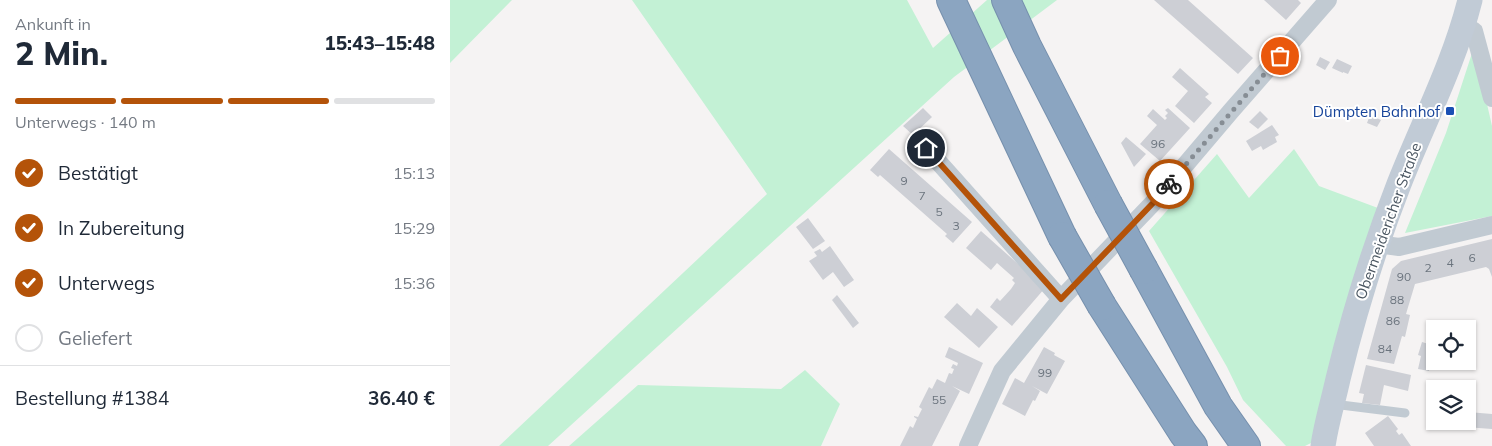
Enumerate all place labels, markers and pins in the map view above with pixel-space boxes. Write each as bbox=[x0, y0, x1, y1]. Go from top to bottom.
pin bbox=[1259, 35, 1301, 77]
place label: Dümpten Bahnhof bbox=[1313, 102, 1441, 121]
marker: Dümpten Bahnhof bbox=[1444, 105, 1456, 117]
pin bbox=[905, 127, 947, 169]

